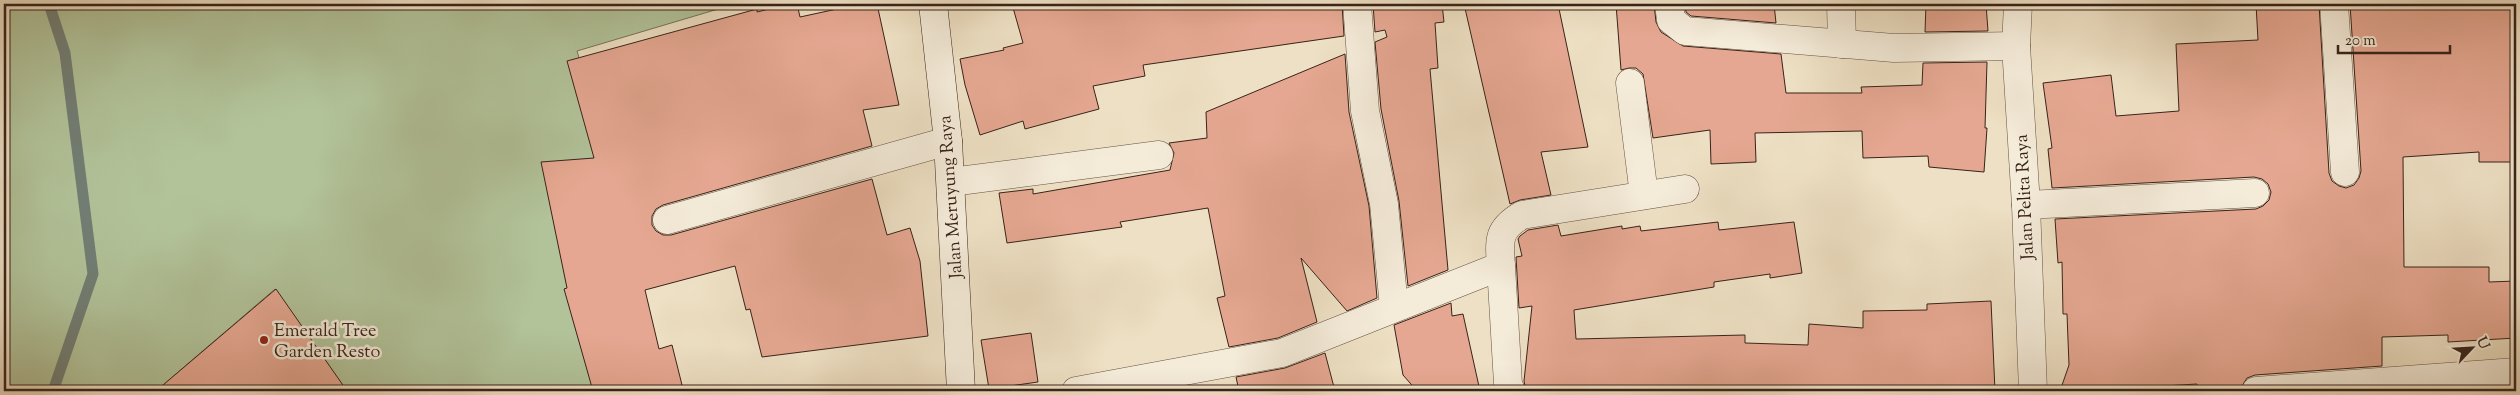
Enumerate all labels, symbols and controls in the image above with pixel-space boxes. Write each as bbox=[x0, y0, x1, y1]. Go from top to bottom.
scale bar bbox=[2338, 22, 2450, 54]
text: 20 m bbox=[2345, 31, 2376, 52]
street label: Jalan Meruyung Raya bbox=[933, 114, 971, 280]
street label: Jalan Pelita Raya bbox=[2010, 134, 2042, 261]
place label: Emerald Tree Garden Resto bbox=[274, 319, 380, 366]
north arrow bbox=[2448, 322, 2498, 372]
marker: Emerald Tree Garden Resto bbox=[258, 334, 270, 346]
text: U bbox=[2470, 334, 2494, 353]

